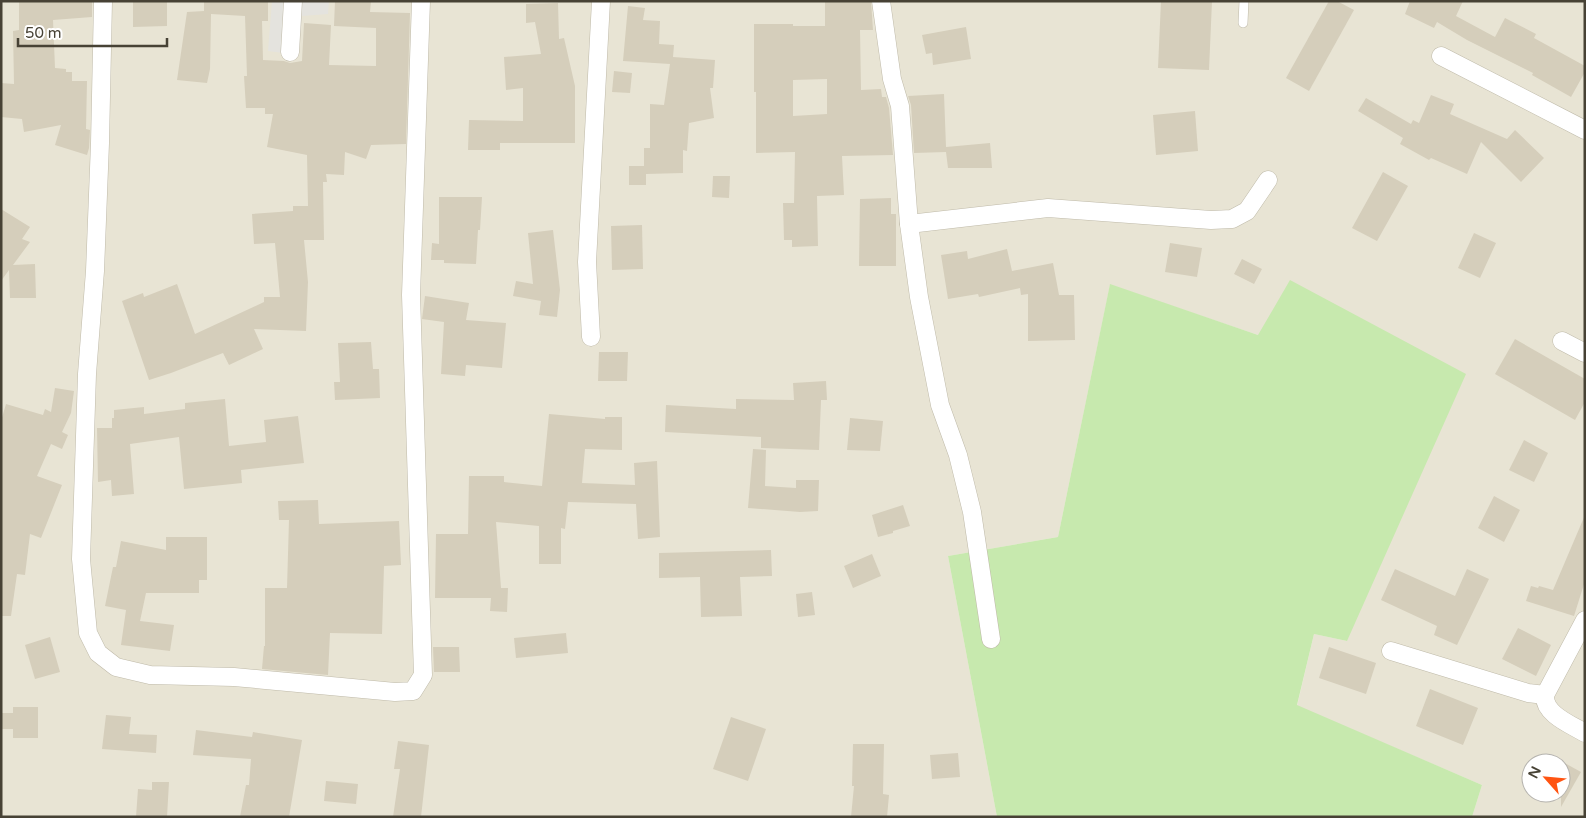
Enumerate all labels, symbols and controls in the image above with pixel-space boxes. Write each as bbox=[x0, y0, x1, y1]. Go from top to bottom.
scale bar bbox=[18, 15, 166, 47]
text: 50 m bbox=[25, 24, 62, 42]
north arrow bbox=[1521, 753, 1571, 803]
text: N bbox=[1525, 763, 1545, 781]

